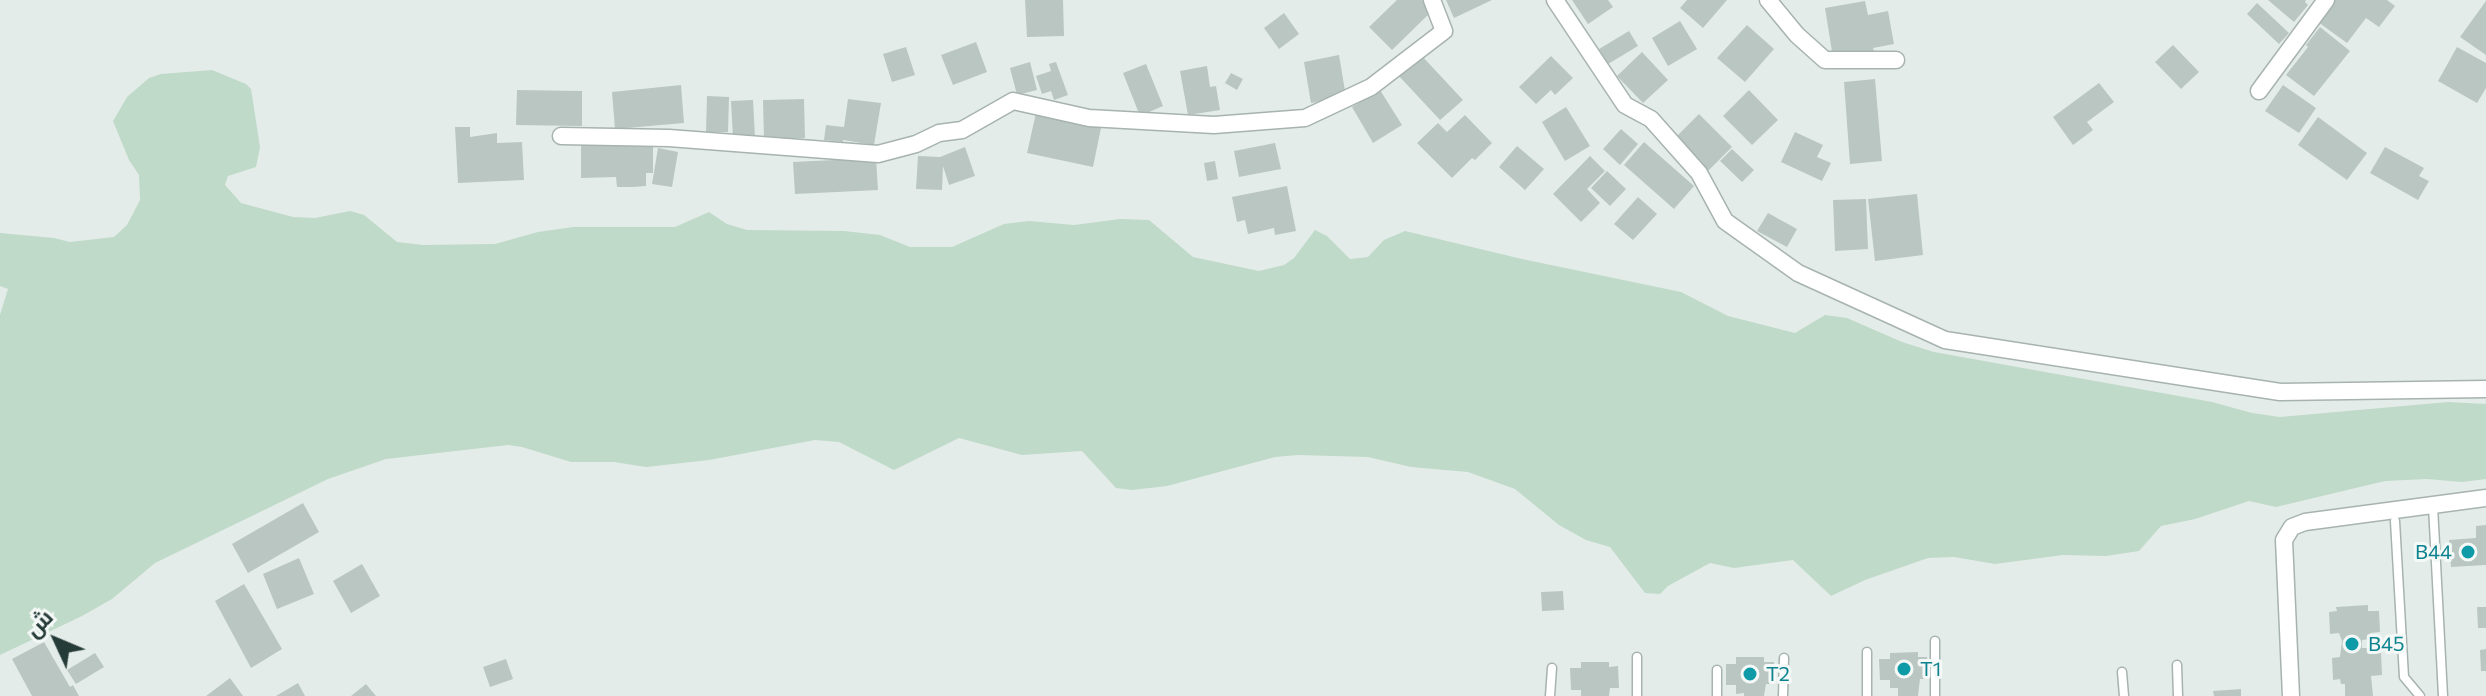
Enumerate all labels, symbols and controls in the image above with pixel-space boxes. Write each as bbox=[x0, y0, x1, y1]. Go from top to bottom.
place label: B44 bbox=[2415, 540, 2452, 564]
marker: B44 bbox=[2459, 543, 2477, 561]
north arrow bbox=[16, 600, 96, 680]
text: ش bbox=[19, 603, 58, 643]
place label: B45 bbox=[2368, 632, 2404, 656]
marker: B45 bbox=[2343, 635, 2361, 653]
place label: T1 bbox=[1920, 657, 1941, 681]
marker: T1 bbox=[1895, 660, 1913, 678]
place label: T2 bbox=[1766, 662, 1790, 686]
marker: T2 bbox=[1741, 665, 1759, 683]

